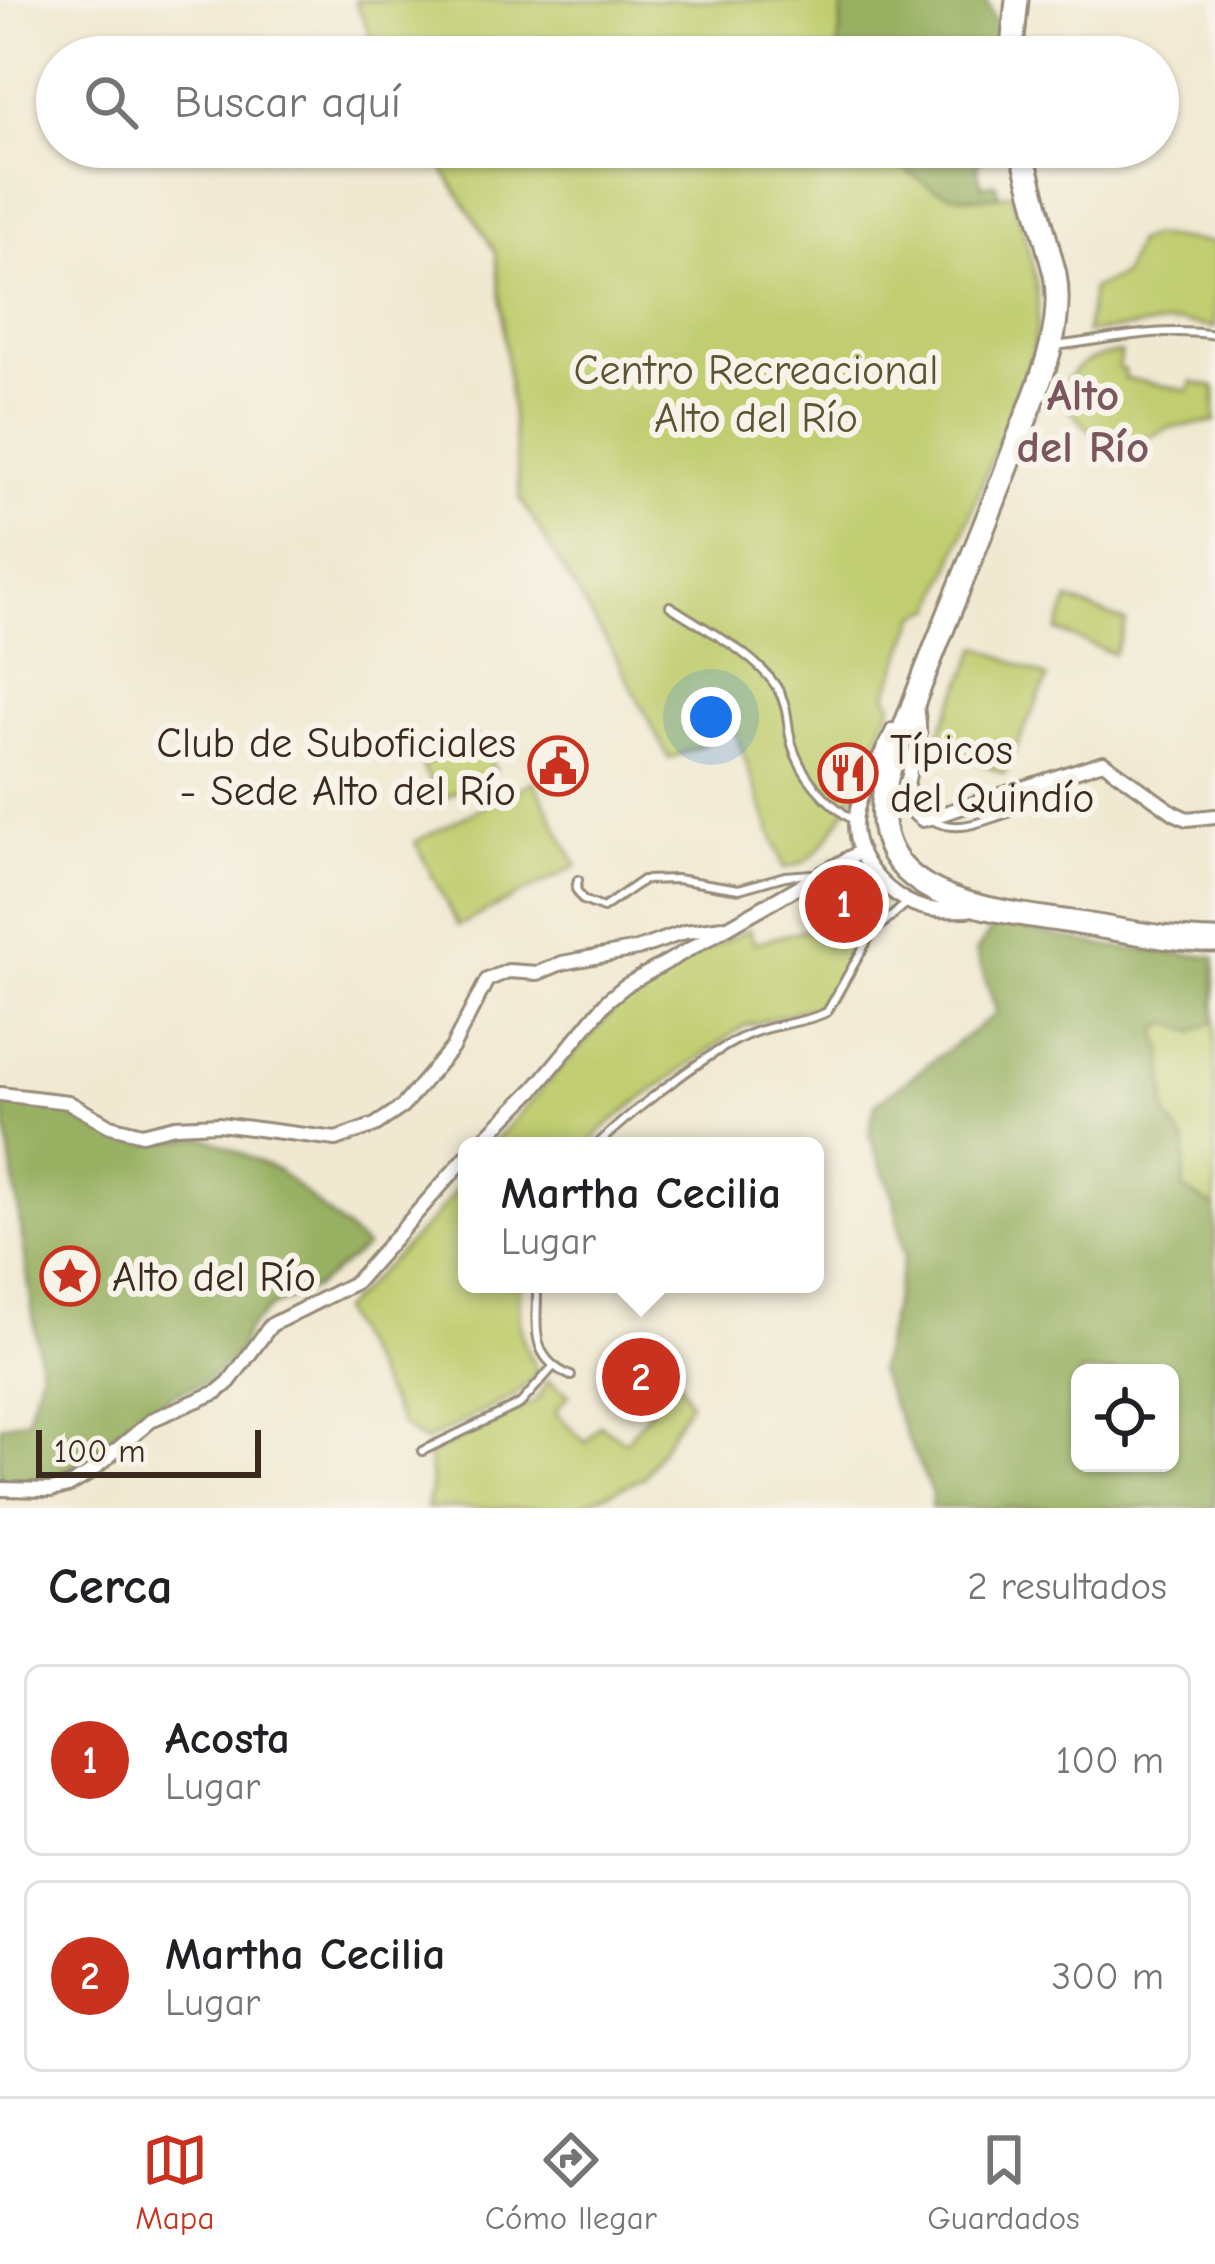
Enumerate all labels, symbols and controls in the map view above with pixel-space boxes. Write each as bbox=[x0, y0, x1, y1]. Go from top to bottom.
search box bbox=[36, 36, 1179, 168]
icon: search bbox=[78, 69, 144, 135]
text: Buscar aquí bbox=[174, 76, 401, 128]
park label: Centro Recreacional Alto del Río bbox=[574, 346, 938, 443]
district label: Alto del Río bbox=[1017, 369, 1149, 473]
your location bbox=[681, 687, 741, 747]
place label: Club de Suboficiales - Sede Alto del Río bbox=[156, 719, 516, 816]
place label: Típicos del Quindío bbox=[890, 726, 1095, 823]
public building icon: Club de Suboficiales - Sede Alto del Río bbox=[527, 735, 589, 797]
restaurant icon: Típicos del Quindío bbox=[817, 742, 879, 804]
pin: 1 bbox=[805, 859, 883, 949]
popup bbox=[458, 1137, 824, 1293]
text: Martha Cecilia bbox=[501, 1167, 781, 1219]
text: Lugar bbox=[501, 1219, 596, 1264]
place icon: Alto del Río bbox=[39, 1245, 101, 1307]
place label: Alto del Río bbox=[112, 1253, 316, 1302]
pin: 2 bbox=[602, 1332, 680, 1422]
map controls bbox=[1071, 1364, 1179, 1472]
button: locate bbox=[1071, 1364, 1179, 1472]
scale bar bbox=[36, 1424, 261, 1477]
text: 100 m bbox=[54, 1432, 146, 1470]
text: Cerca bbox=[48, 1557, 173, 1616]
text: 2 resultados bbox=[967, 1564, 1167, 1609]
text: Acosta bbox=[165, 1712, 290, 1764]
text: 1 bbox=[82, 1738, 98, 1783]
text: 100 m bbox=[1056, 1738, 1164, 1783]
text: Lugar bbox=[165, 1764, 260, 1809]
text: Martha Cecilia bbox=[165, 1928, 445, 1980]
text: 2 bbox=[80, 1954, 100, 1999]
text: 300 m bbox=[1051, 1954, 1164, 1999]
text: Lugar bbox=[165, 1980, 260, 2025]
tab: Mapa bbox=[135, 2127, 214, 2237]
tab: Cómo llegar bbox=[485, 2127, 657, 2237]
tab: Guardados bbox=[927, 2127, 1080, 2237]

